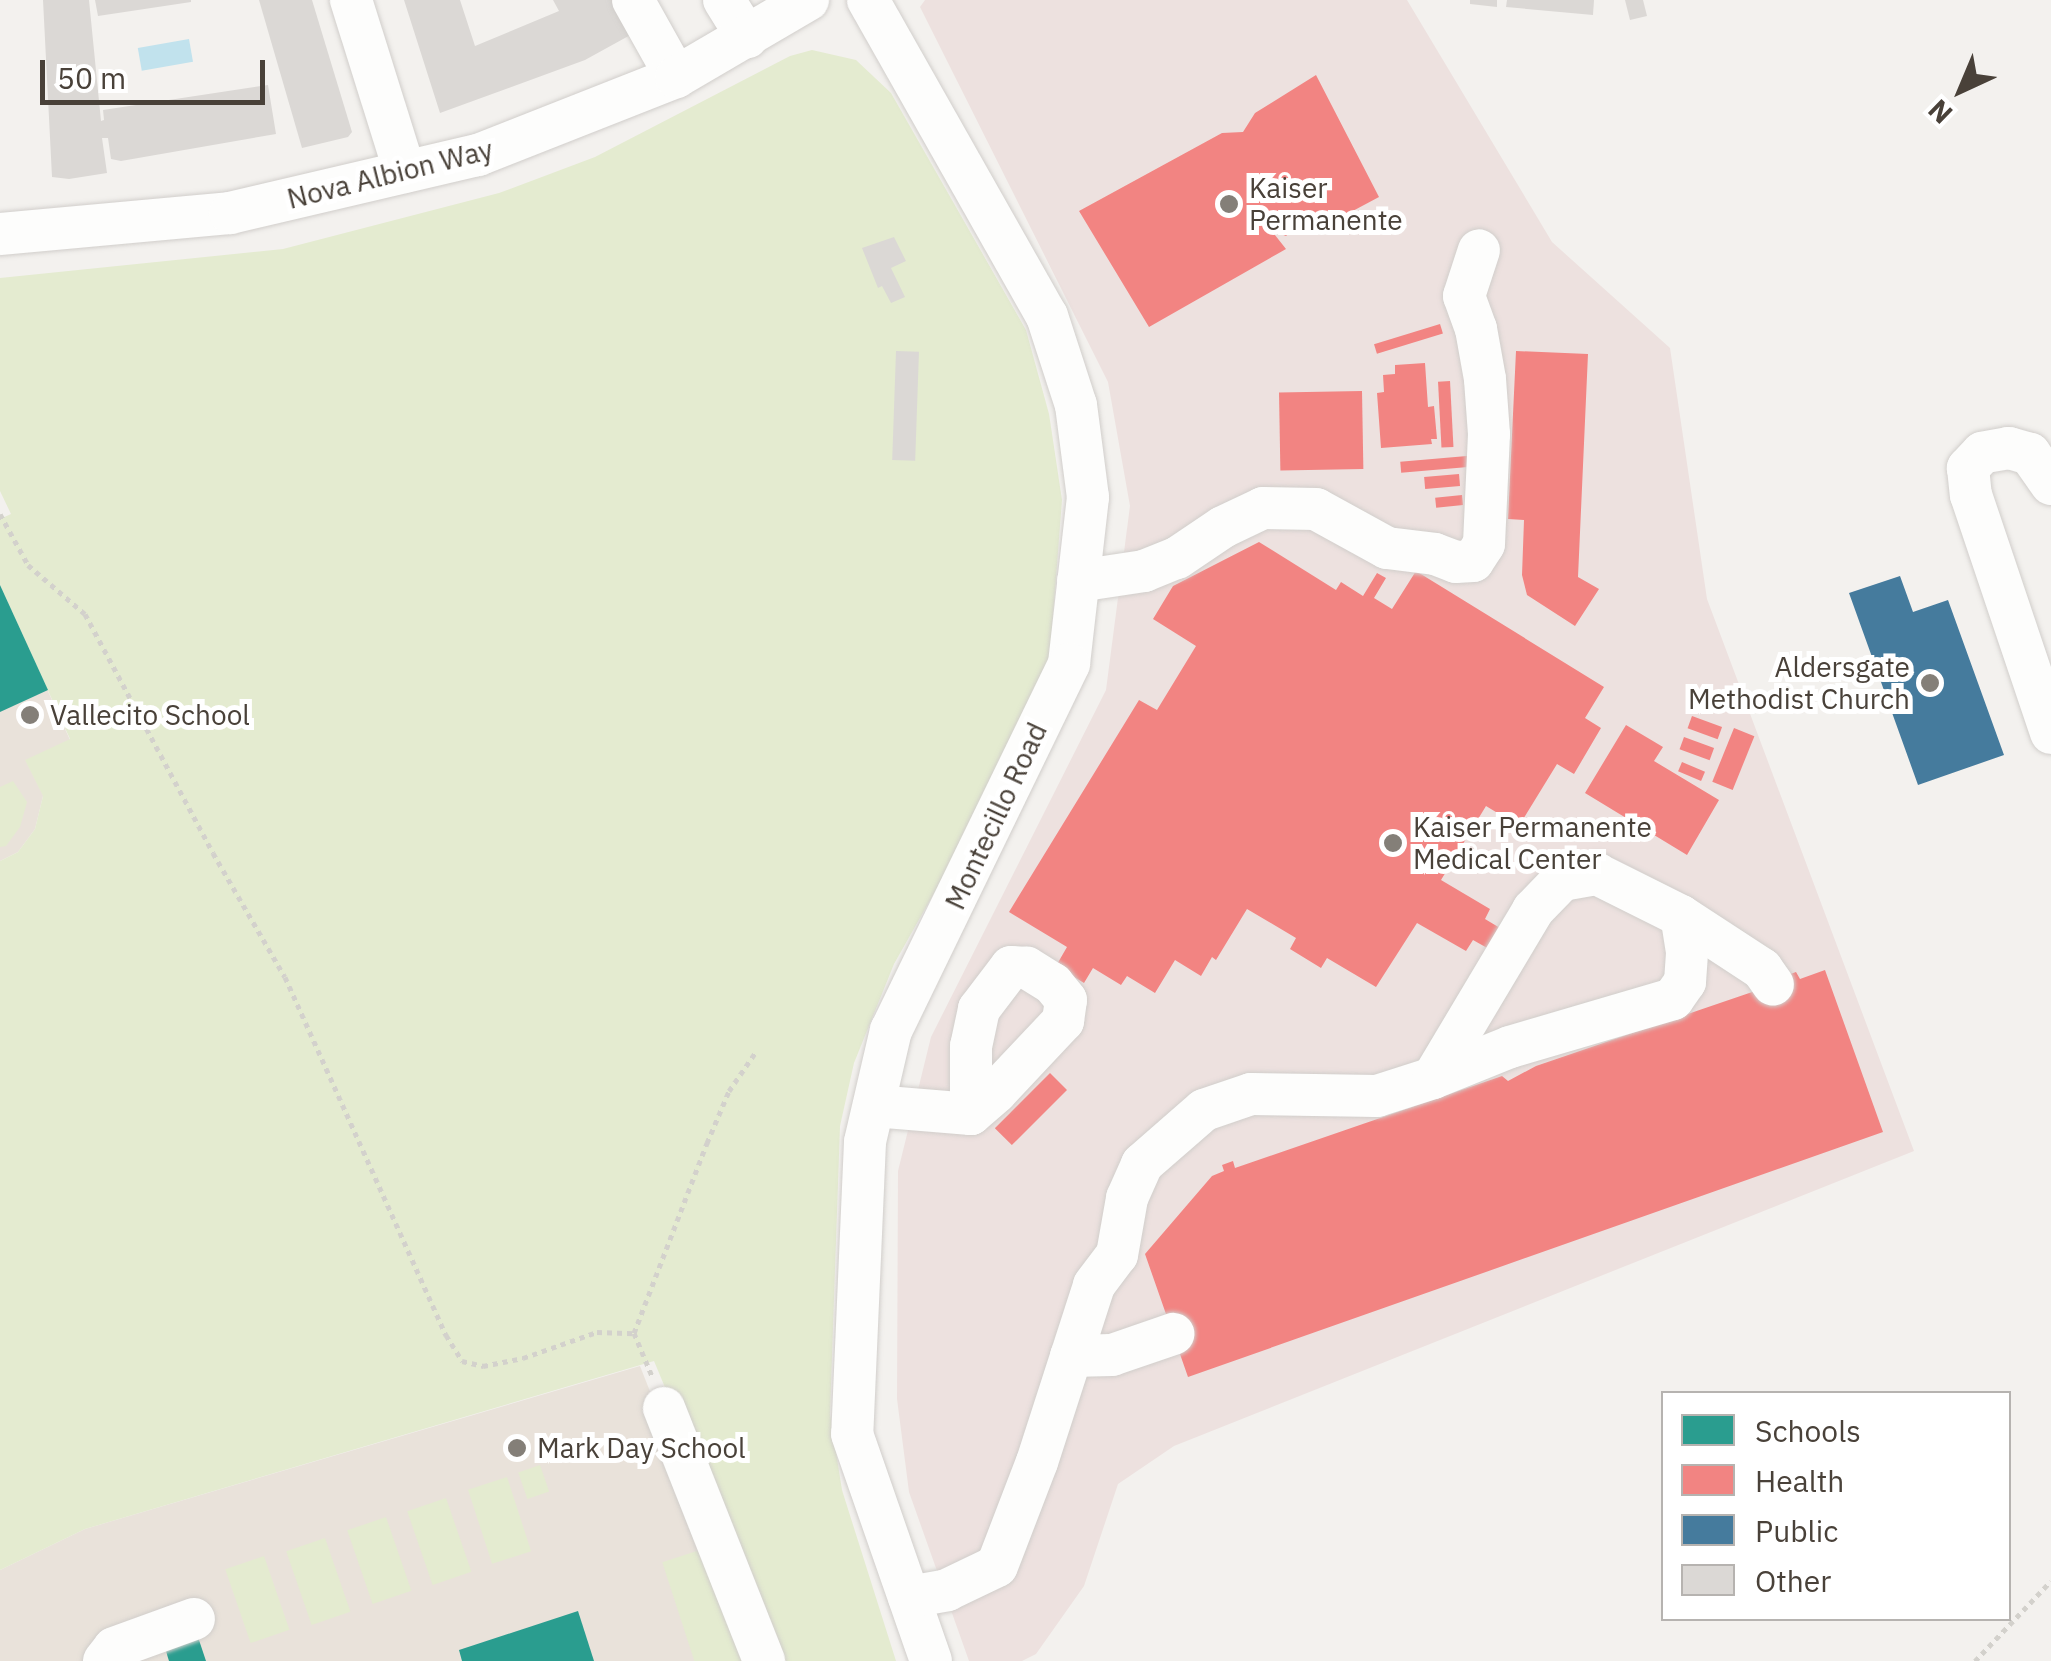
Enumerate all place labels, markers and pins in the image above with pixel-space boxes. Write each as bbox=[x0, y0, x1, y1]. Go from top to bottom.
place label: Kaiser Permanente bbox=[1249, 171, 1403, 237]
marker: Kaiser Permanente bbox=[1218, 193, 1240, 215]
place label: Aldersgate Methodist Church bbox=[1688, 650, 1910, 716]
marker: Aldersgate Methodist Church bbox=[1919, 672, 1941, 694]
place label: Vallecito School bbox=[50, 698, 250, 732]
marker: Vallecito School bbox=[19, 704, 41, 726]
place label: Kaiser Permanente Medical Center bbox=[1413, 810, 1652, 876]
marker: Kaiser Permanente Medical Center bbox=[1382, 832, 1404, 854]
place label: Mark Day School bbox=[537, 1431, 746, 1465]
marker: Mark Day School bbox=[506, 1437, 528, 1459]

